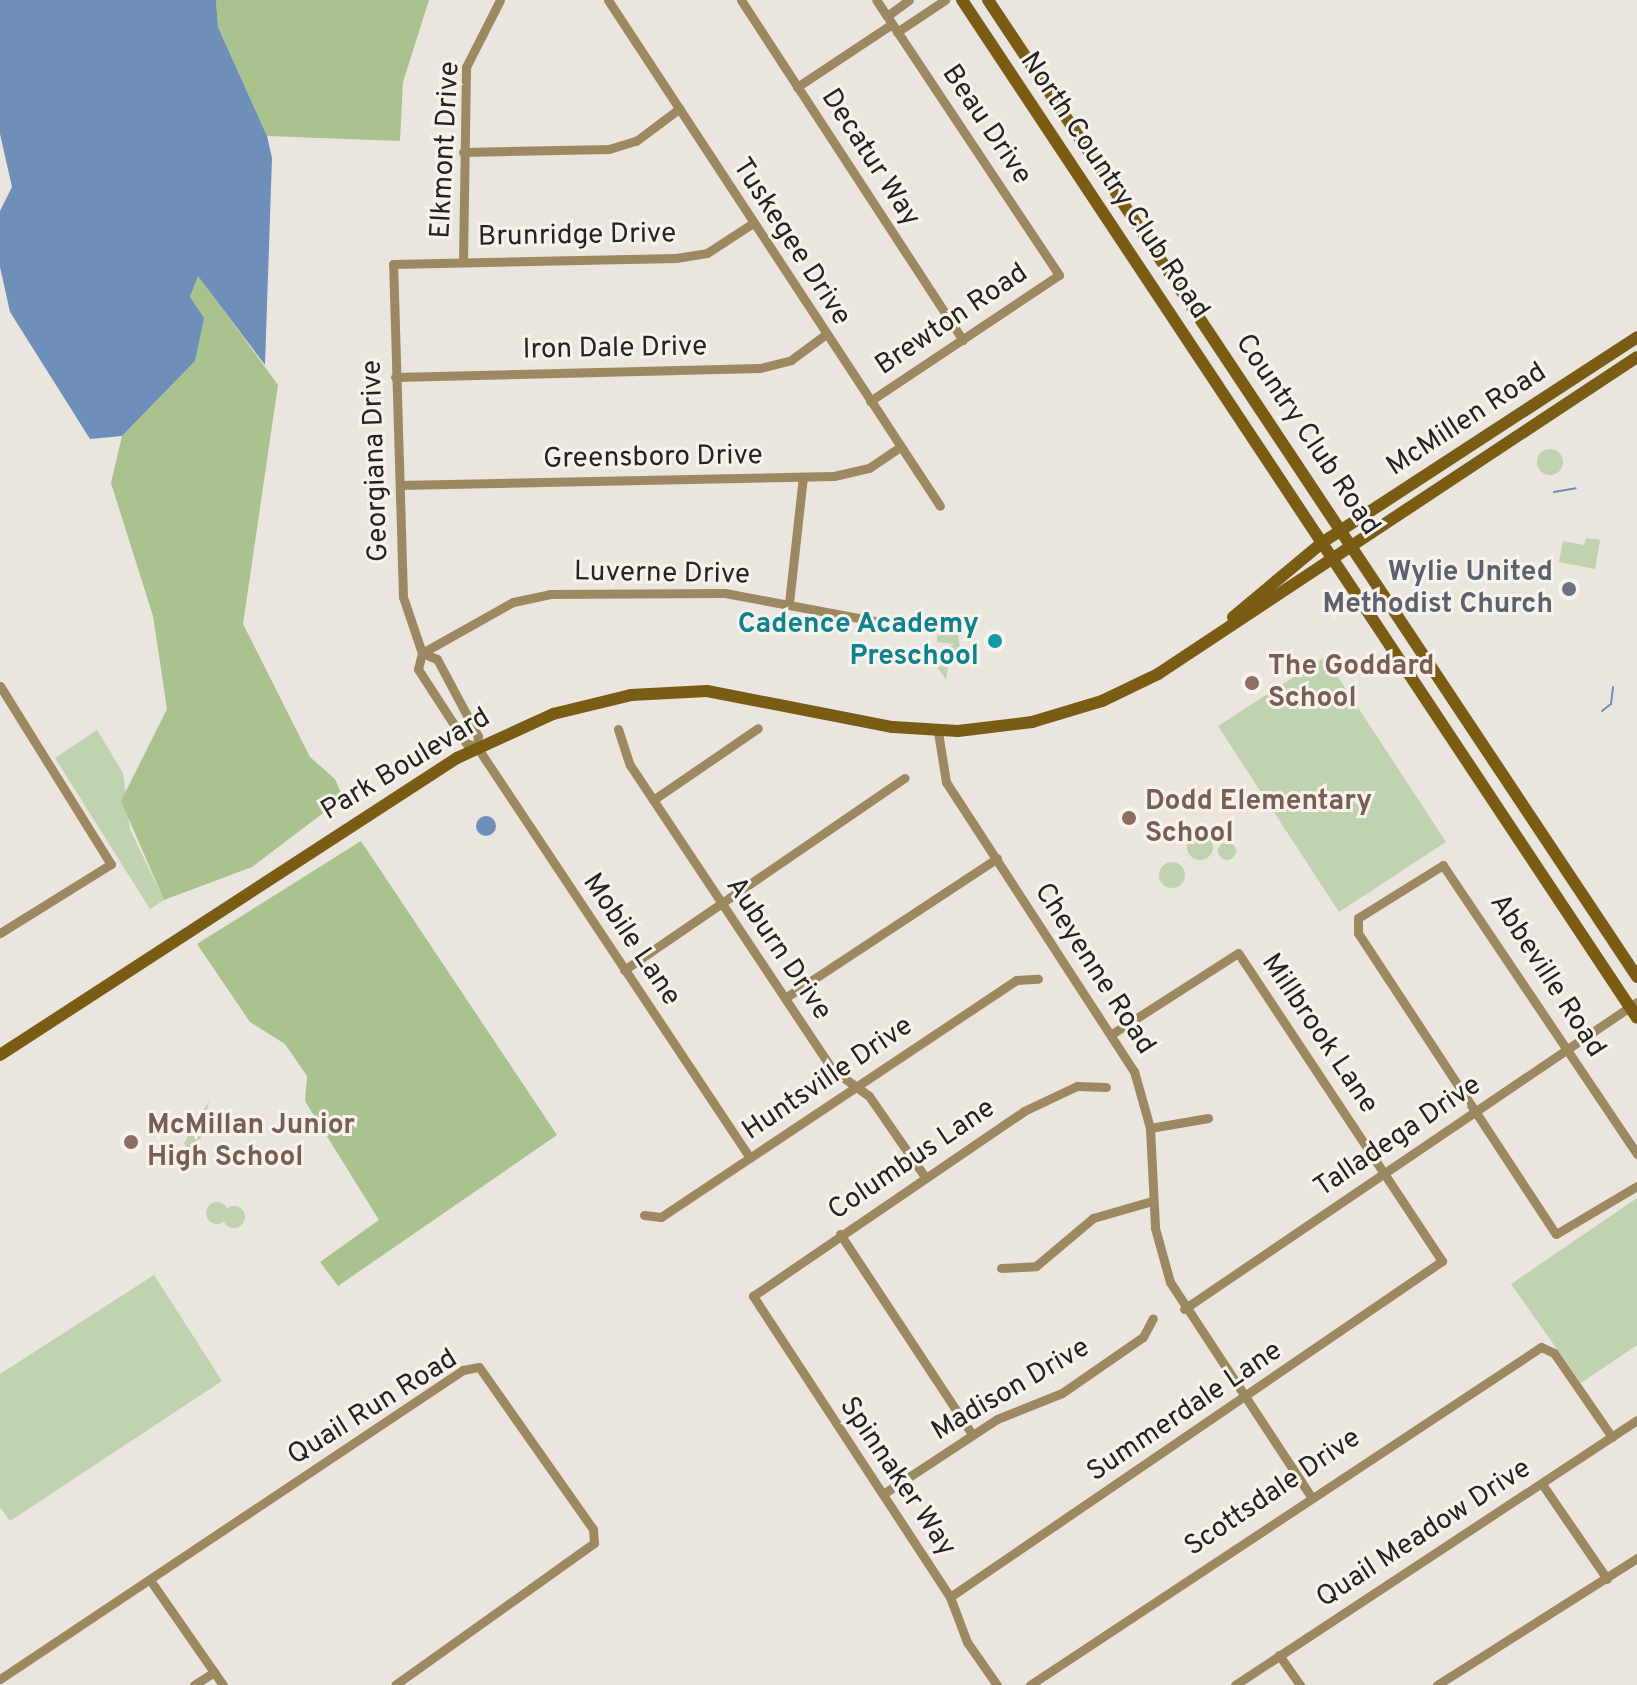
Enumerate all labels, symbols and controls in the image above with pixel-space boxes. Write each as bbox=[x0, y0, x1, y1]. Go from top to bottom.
street label: North Country Club Road bbox=[1012, 46, 1216, 326]
street label: Beau Drive bbox=[934, 59, 1038, 191]
street label: Elkmont Drive bbox=[425, 60, 467, 240]
street label: Decatur Way bbox=[813, 83, 927, 233]
street label: Tuskegee Drive bbox=[724, 152, 858, 332]
street label: Brunridge Drive bbox=[478, 217, 676, 255]
street label: Brewton Road bbox=[869, 257, 1035, 383]
street label: Country Club Road bbox=[1227, 328, 1387, 542]
street label: Iron Dale Drive bbox=[522, 331, 708, 367]
street label: McMillen Road bbox=[1381, 356, 1553, 484]
street label: Georgiana Drive bbox=[356, 359, 396, 563]
street label: Greensboro Drive bbox=[543, 439, 763, 477]
street label: Luverne Drive bbox=[574, 556, 750, 592]
place label: Wylie United Methodist Church bbox=[1323, 556, 1553, 622]
marker: Wylie United Methodist Church bbox=[1560, 580, 1578, 598]
place label: Cadence Academy Preschool bbox=[737, 608, 979, 674]
marker: Cadence Academy Preschool bbox=[986, 632, 1004, 650]
place label: The Goddard School bbox=[1268, 650, 1434, 716]
marker: The Goddard School bbox=[1243, 674, 1261, 692]
street label: Park Boulevard bbox=[315, 701, 497, 829]
place label: Dodd Elementary School bbox=[1145, 785, 1372, 851]
marker: Dodd Elementary School bbox=[1120, 809, 1138, 827]
street label: Mobile Lane bbox=[575, 868, 687, 1012]
street label: Auburn Drive bbox=[718, 871, 838, 1027]
street label: Cheyenne Road bbox=[1026, 877, 1162, 1061]
street label: Abbeville Road bbox=[1482, 888, 1612, 1064]
street label: Millbrook Lane bbox=[1253, 948, 1385, 1120]
street label: Huntsville Drive bbox=[737, 1010, 919, 1148]
street label: Talladega Drive bbox=[1308, 1069, 1488, 1205]
street label: Columbus Lane bbox=[822, 1092, 1002, 1228]
place label: McMillan Junior High School bbox=[147, 1109, 355, 1175]
marker: McMillan Junior High School bbox=[122, 1133, 140, 1151]
street label: Madison Drive bbox=[926, 1331, 1096, 1449]
street label: Summerdale Lane bbox=[1081, 1334, 1289, 1490]
street label: Quail Run Road bbox=[282, 1342, 464, 1474]
street label: Spinnaker Way bbox=[831, 1391, 963, 1563]
street label: Scottsdale Drive bbox=[1179, 1422, 1367, 1564]
street label: Quail Meadow Drive bbox=[1311, 1452, 1537, 1616]

